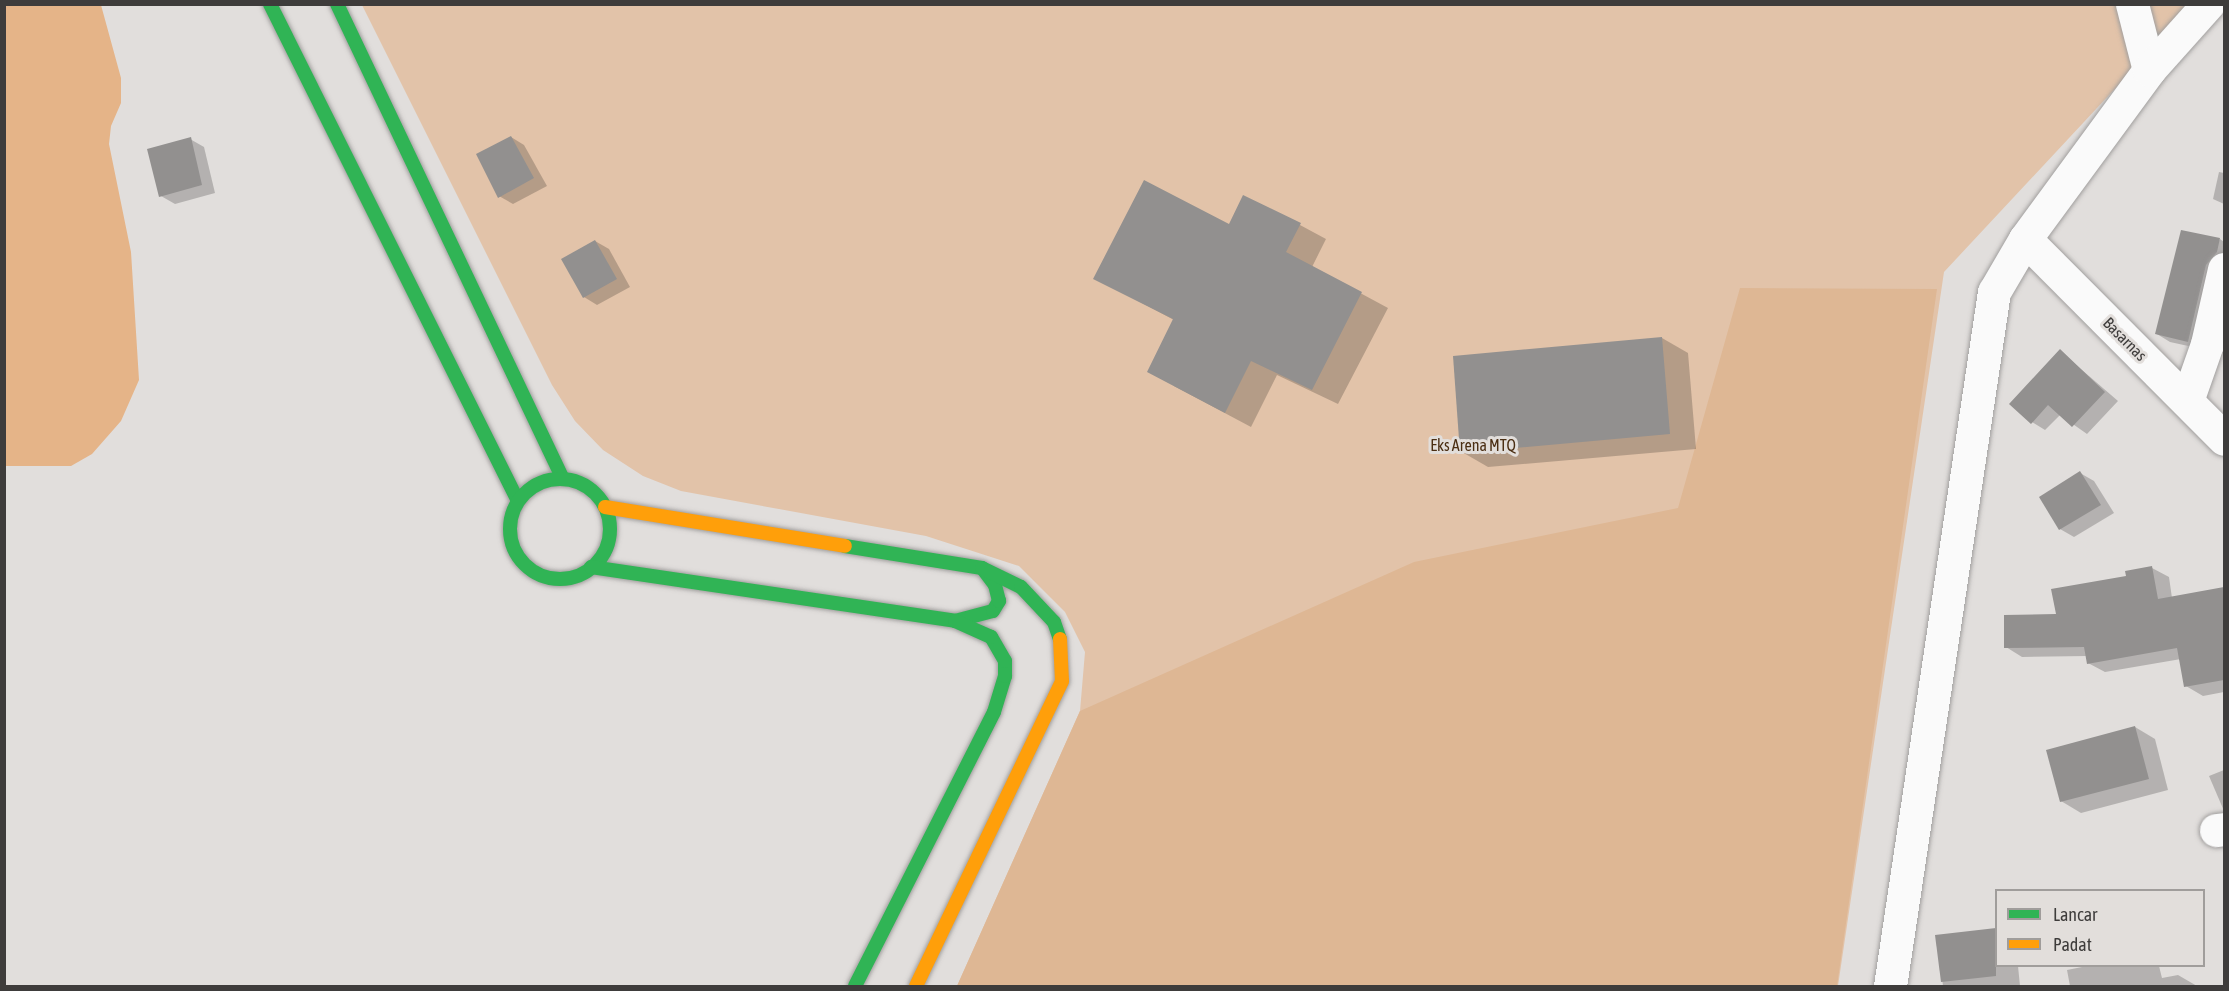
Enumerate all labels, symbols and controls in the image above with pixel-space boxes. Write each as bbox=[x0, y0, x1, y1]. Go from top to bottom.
street label: Basarnas bbox=[2099, 313, 2151, 365]
park label: Eks Arena MTQ bbox=[1430, 435, 1516, 455]
legend bbox=[1995, 889, 2205, 967]
text: Lancar bbox=[2053, 904, 2097, 925]
text: Padat bbox=[2053, 934, 2092, 955]

